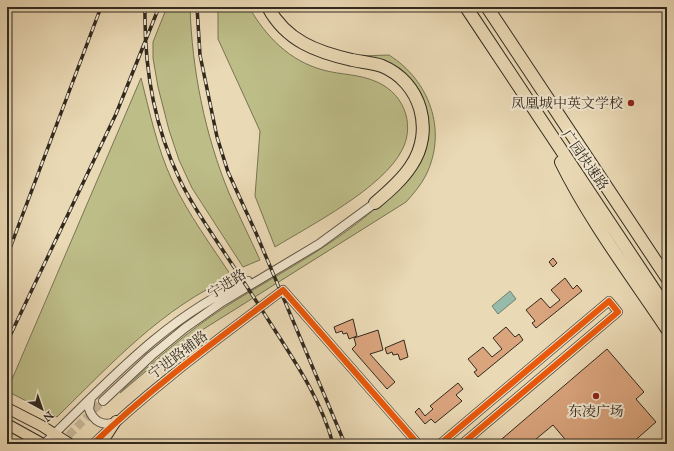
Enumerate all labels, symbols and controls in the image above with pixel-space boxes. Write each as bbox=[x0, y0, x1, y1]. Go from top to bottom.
place label: 凤凰城中英文学校 bbox=[511, 95, 623, 112]
marker: 凤凰城中英文学校 bbox=[626, 98, 636, 108]
street label: 广园快速路 bbox=[558, 126, 612, 194]
street label: 宁进路 bbox=[205, 266, 249, 302]
street label: 宁进路辅路 bbox=[145, 327, 211, 383]
north arrow bbox=[22, 389, 62, 429]
marker: 东凌广场 bbox=[591, 391, 601, 401]
place label: 东凌广场 bbox=[568, 403, 624, 420]
text: N bbox=[40, 408, 56, 425]

